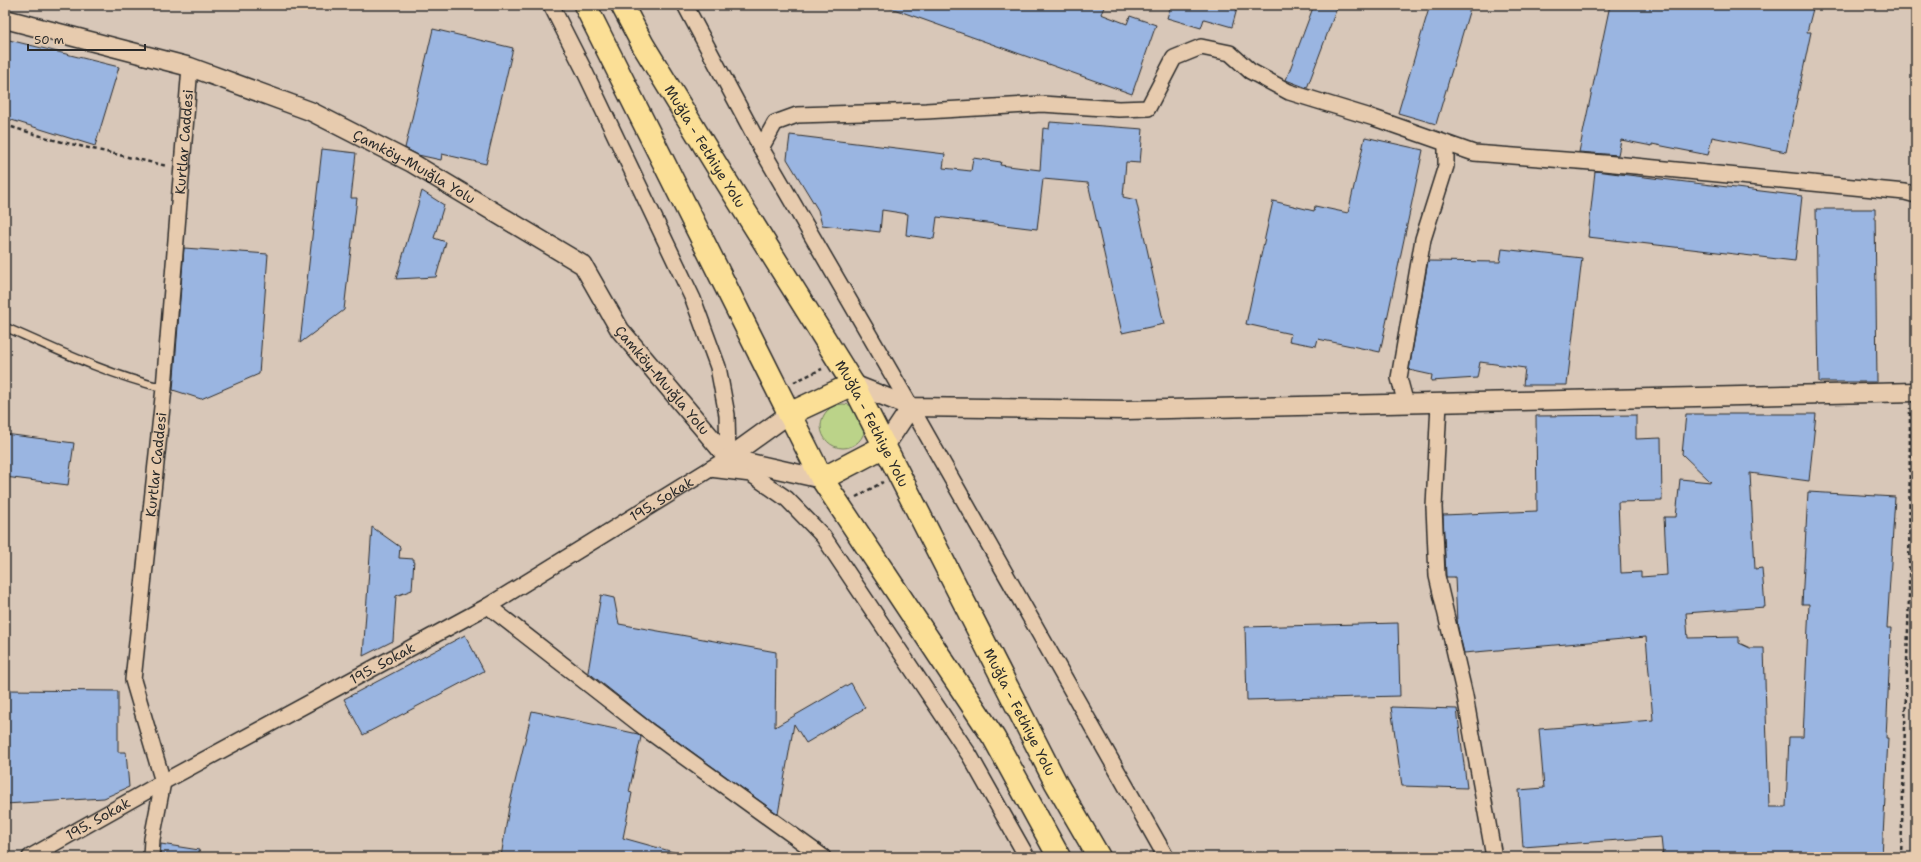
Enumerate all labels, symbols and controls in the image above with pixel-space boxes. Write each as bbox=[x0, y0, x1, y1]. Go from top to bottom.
scale bar bbox=[28, 26, 145, 52]
text: 50 m bbox=[34, 32, 64, 48]
street label: Muğla - Fethiye Yolu bbox=[661, 82, 750, 211]
street label: Kurtlar Caddesi bbox=[171, 89, 197, 195]
street label: Çamköy-Muığla Yolu bbox=[350, 125, 479, 208]
street label: Çamköy-Muığla Yolu bbox=[611, 322, 714, 439]
street label: Muğla - Fethiye Yolu bbox=[831, 357, 913, 490]
street label: Kurtlar Caddesi bbox=[141, 411, 170, 518]
street label: 195. Sokak bbox=[626, 473, 697, 526]
street label: 195. Sokak bbox=[346, 638, 418, 688]
street label: Muğla - Fethiye Yolu bbox=[980, 645, 1060, 779]
street label: 195. Sokak bbox=[62, 793, 134, 844]

